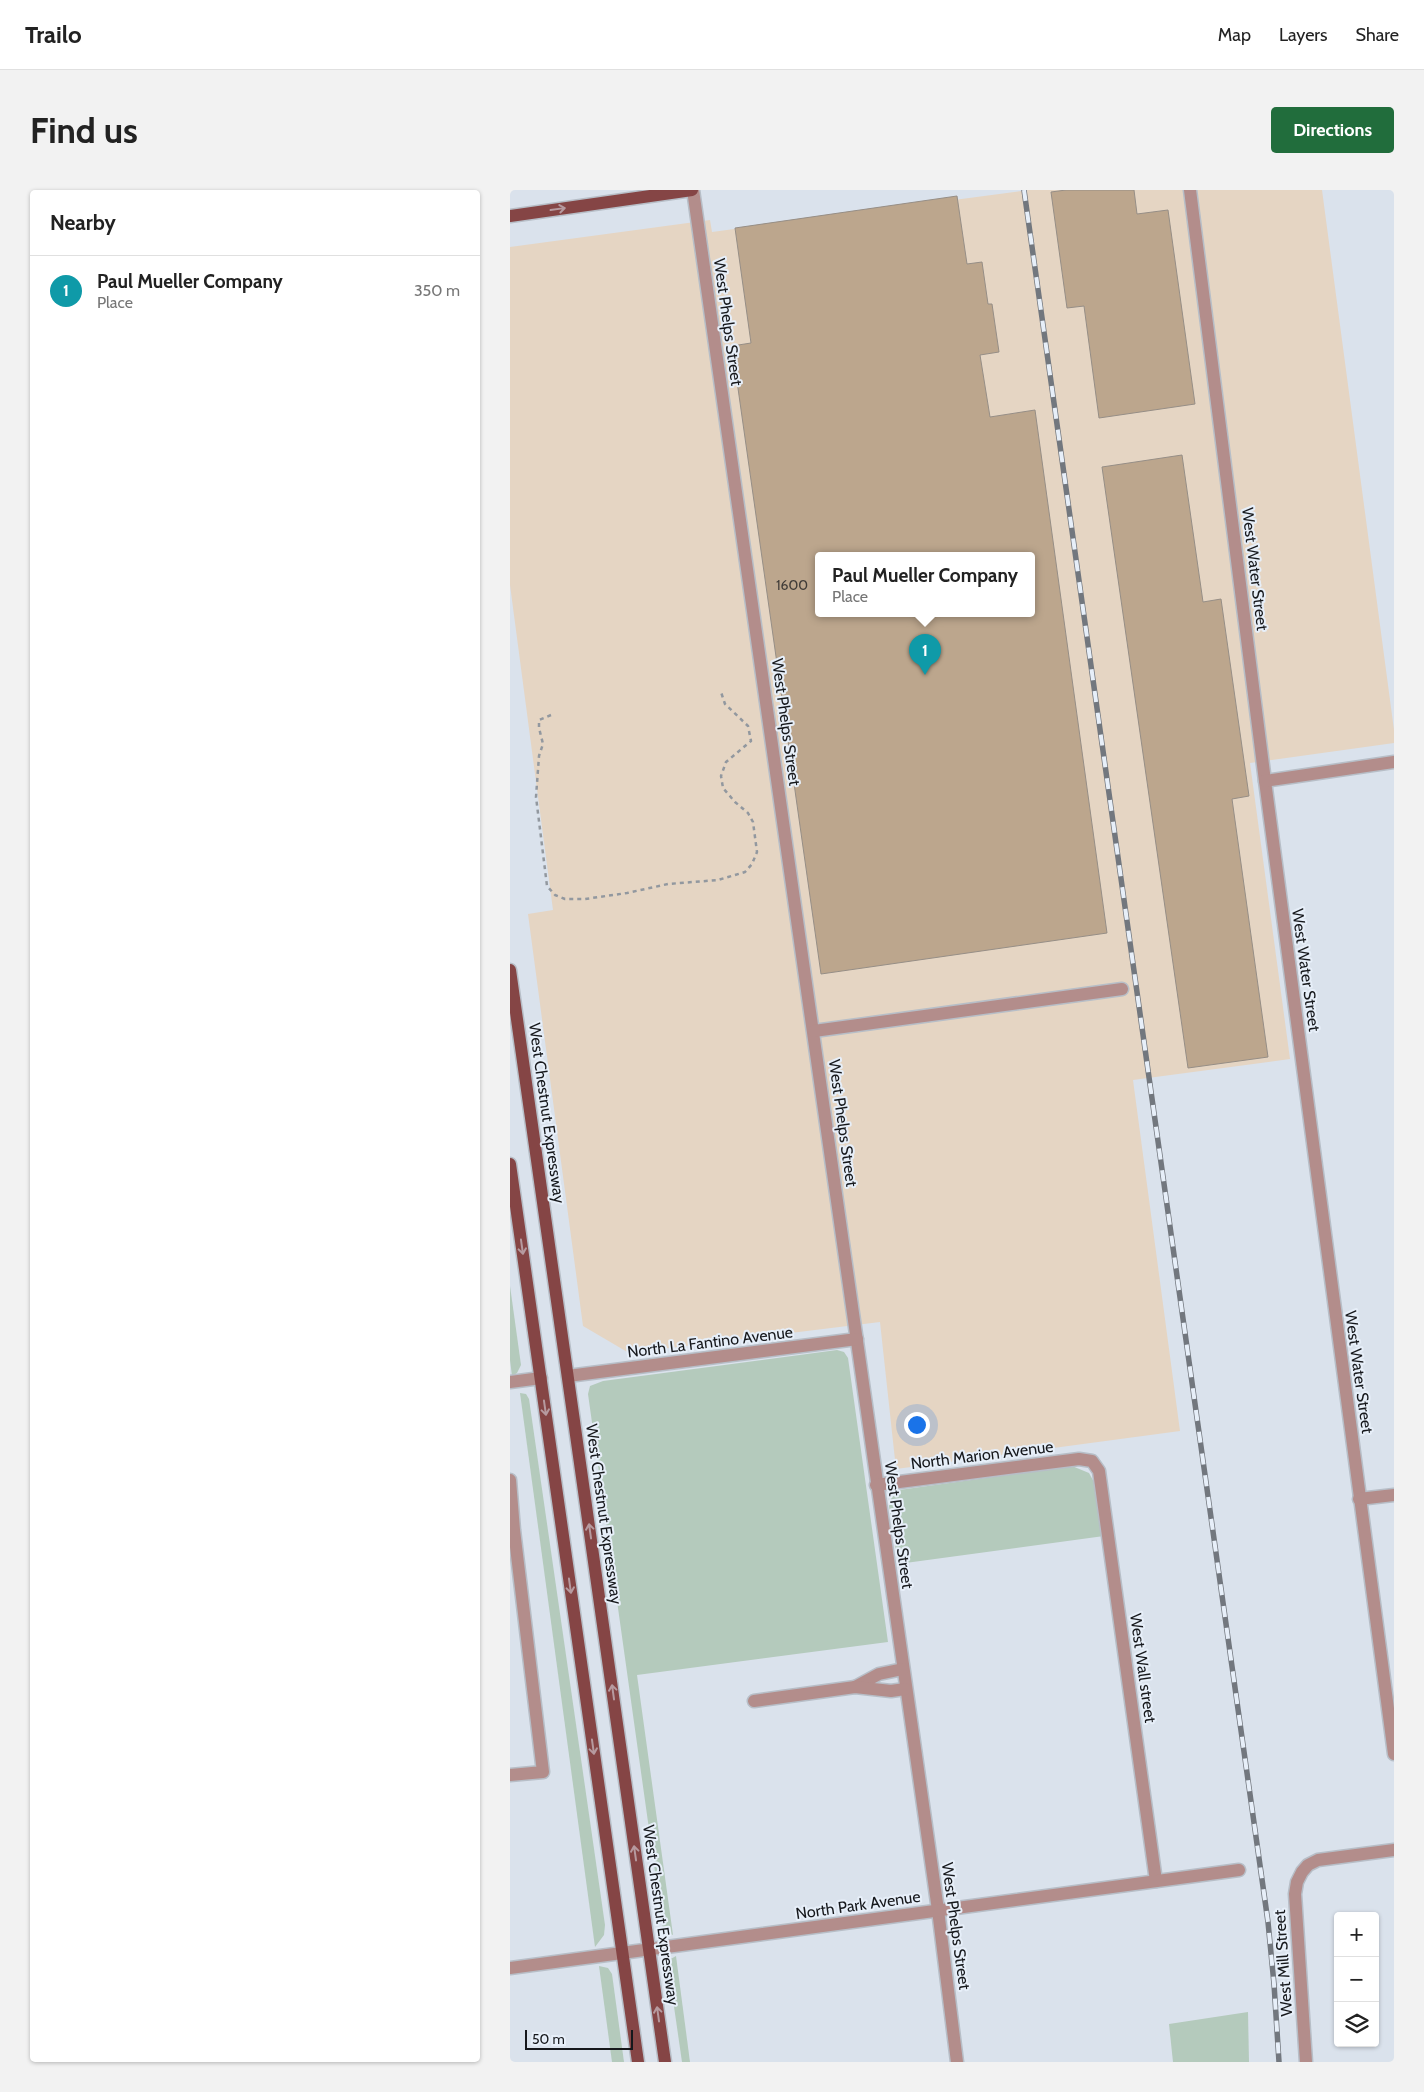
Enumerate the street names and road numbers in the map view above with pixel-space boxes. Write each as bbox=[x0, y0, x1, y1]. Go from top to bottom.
street label: West Phelps Street bbox=[710, 257, 746, 387]
street label: West Water Street bbox=[1238, 506, 1272, 632]
street label: West Phelps Street bbox=[768, 657, 804, 787]
street label: West Water Street bbox=[1288, 907, 1324, 1033]
street label: West Chestnut Expressway bbox=[525, 1022, 569, 1204]
street label: West Phelps Street bbox=[825, 1058, 861, 1188]
street label: West Water Street bbox=[1341, 1309, 1377, 1435]
street label: North La Fantino Avenue bbox=[626, 1322, 794, 1362]
street label: West Chestnut Expressway bbox=[582, 1423, 626, 1605]
street label: North Marion Avenue bbox=[910, 1437, 1054, 1473]
street label: West Phelps Street bbox=[881, 1460, 917, 1590]
street label: West Wall street bbox=[1126, 1612, 1160, 1725]
street label: West Chestnut Expressway bbox=[639, 1824, 683, 2006]
street label: West Phelps Street bbox=[938, 1861, 974, 1991]
street label: North Park Avenue bbox=[794, 1887, 922, 1923]
street label: West Mill Street bbox=[1270, 1908, 1296, 2017]

